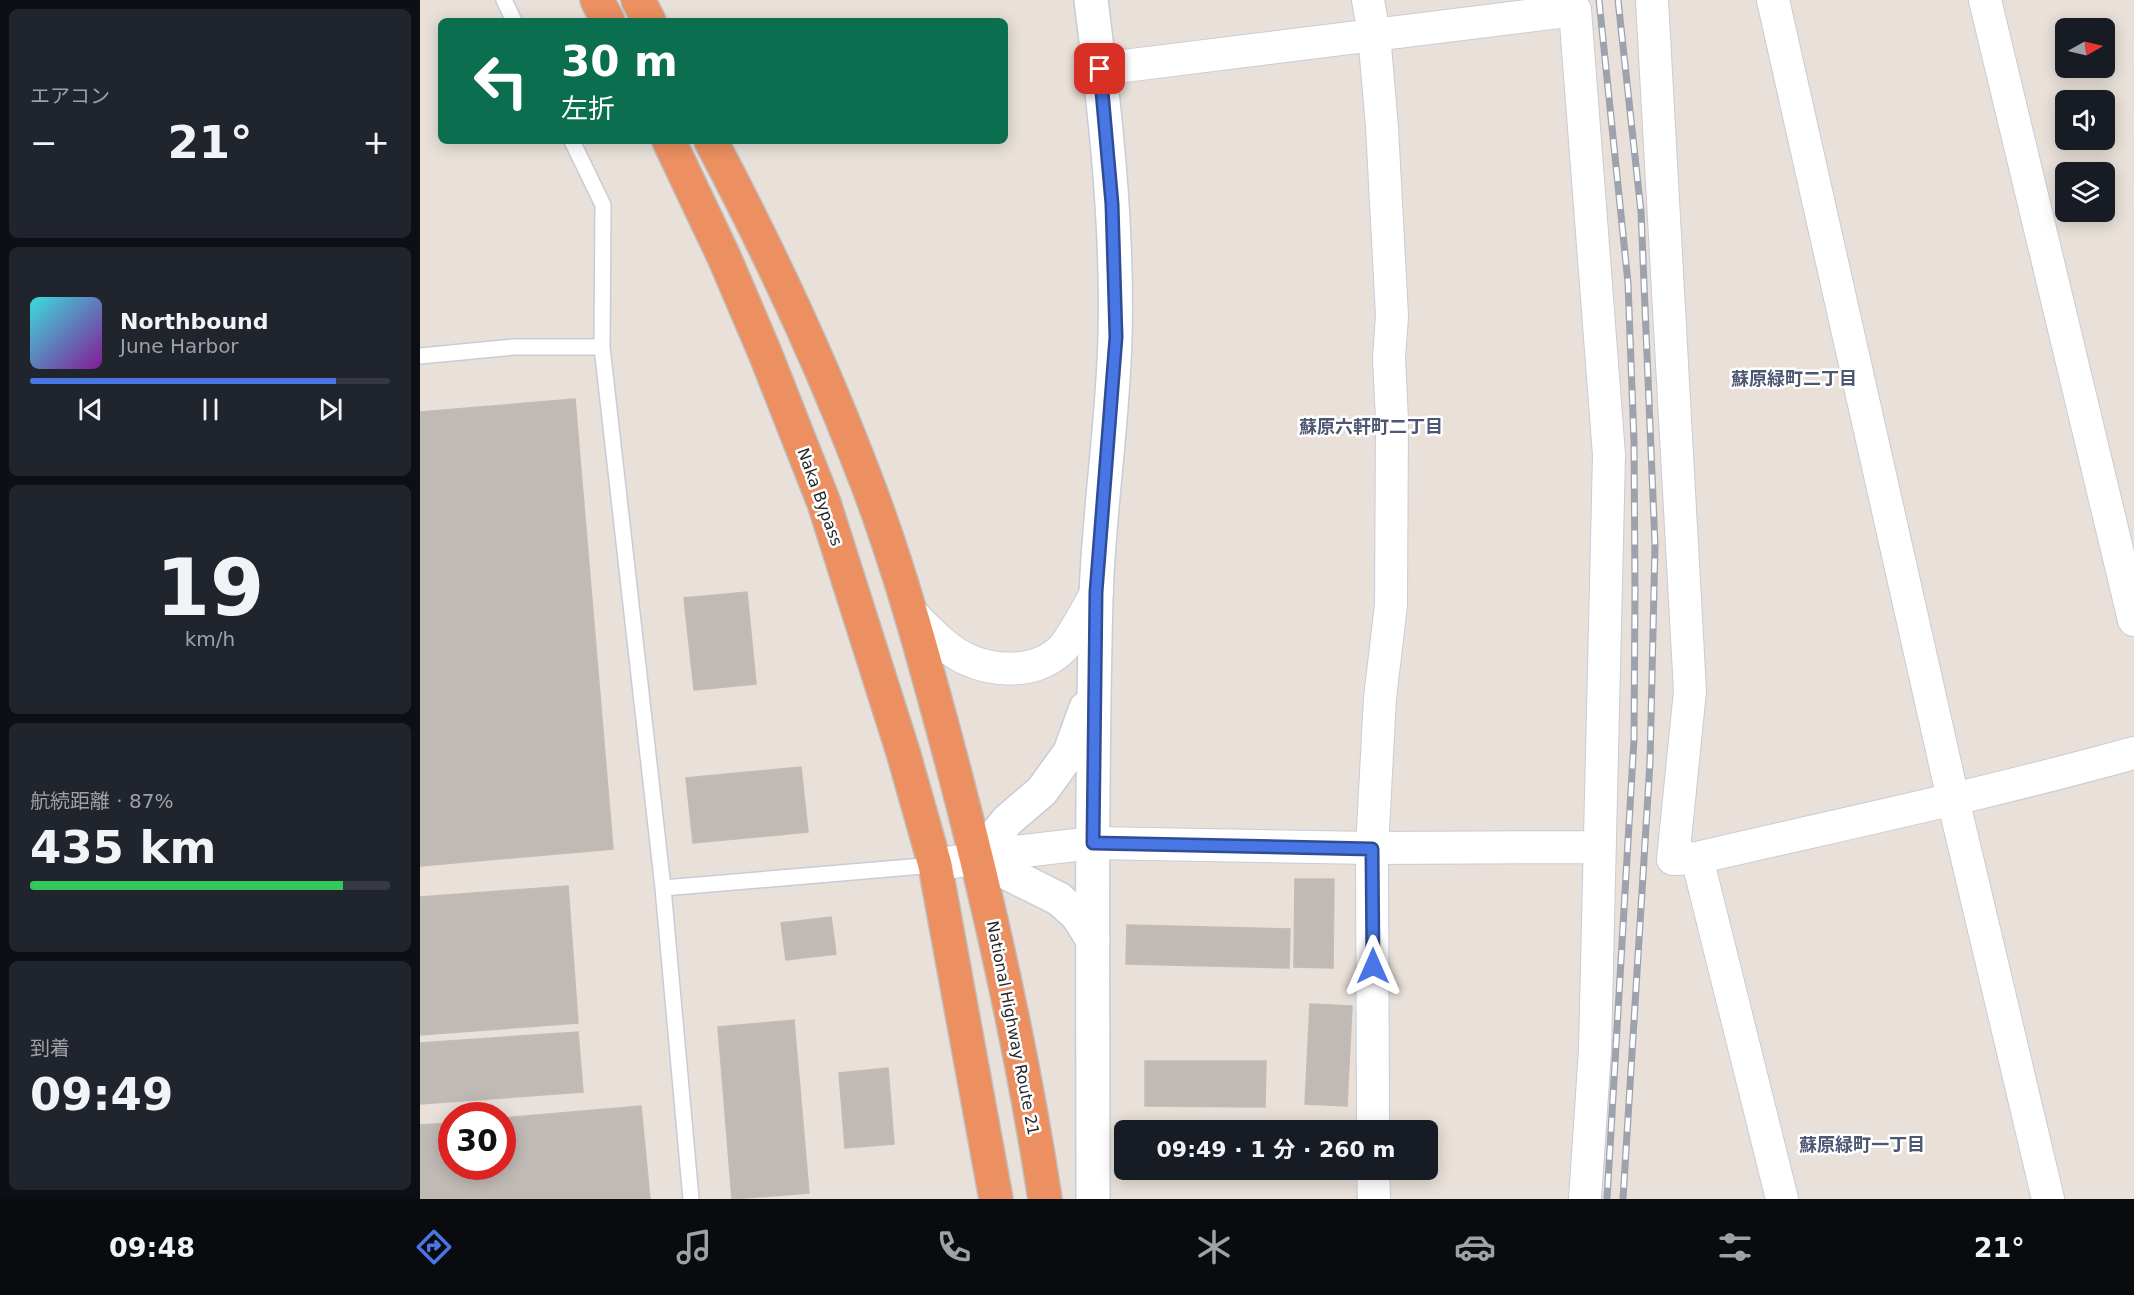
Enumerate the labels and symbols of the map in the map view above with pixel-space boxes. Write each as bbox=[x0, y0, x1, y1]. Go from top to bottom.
north arrow bbox=[2055, 18, 2115, 78]
pin bbox=[1074, 43, 1125, 94]
district label: 蘇原緑町二丁目 bbox=[1731, 368, 1857, 389]
district label: 蘇原六軒町二丁目 bbox=[1299, 416, 1443, 437]
street label: Naka Bypass bbox=[794, 445, 846, 549]
street label: National Highway Route 21 bbox=[983, 919, 1043, 1137]
position arrow bbox=[1341, 934, 1405, 998]
speed limit sign: 30 bbox=[438, 1102, 516, 1180]
district label: 蘇原緑町一丁目 bbox=[1799, 1134, 1925, 1155]

